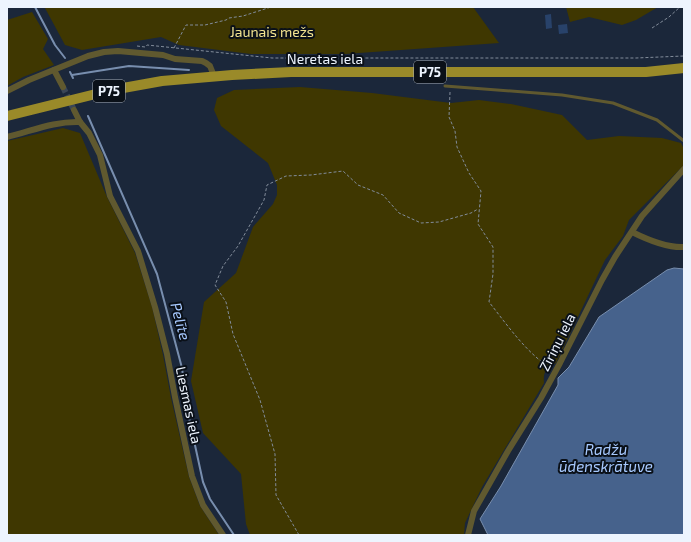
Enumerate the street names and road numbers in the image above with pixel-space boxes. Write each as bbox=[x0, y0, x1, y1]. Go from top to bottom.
street label: Neretas iela bbox=[287, 50, 363, 67]
road number: P75 bbox=[414, 61, 446, 83]
road number: P75 bbox=[93, 80, 125, 102]
street label: Zīriņu iela bbox=[535, 310, 580, 374]
street label: Liesmas iela bbox=[173, 365, 205, 445]

